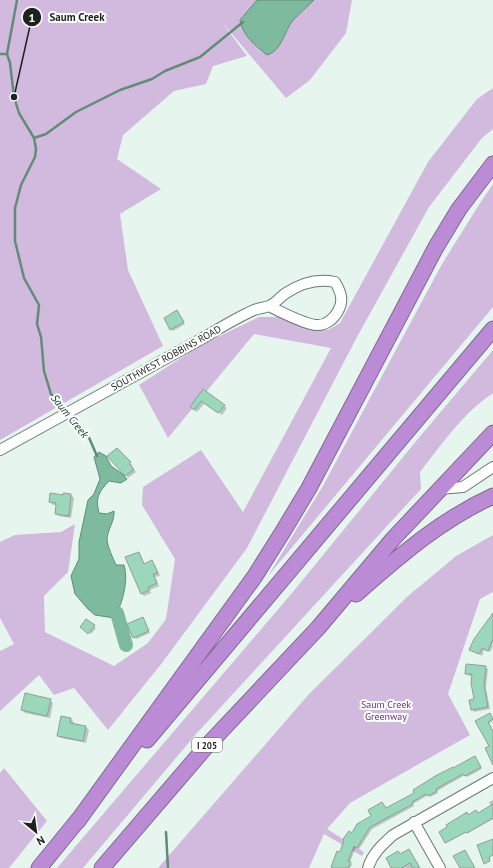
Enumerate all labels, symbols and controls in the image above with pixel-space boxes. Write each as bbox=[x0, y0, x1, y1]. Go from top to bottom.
callout: Saum Creek bbox=[22, 6, 113, 29]
text: 1 bbox=[29, 10, 35, 25]
text: Saum Creek bbox=[49, 10, 105, 24]
street label: SOUTHWEST ROBBINS ROAD bbox=[109, 322, 223, 394]
water label: Saum Creek bbox=[48, 391, 93, 442]
park label: Saum Creek Greenway bbox=[361, 698, 411, 723]
road number: I 205 bbox=[192, 738, 222, 752]
north arrow bbox=[16, 812, 56, 852]
text: N bbox=[34, 833, 47, 849]

